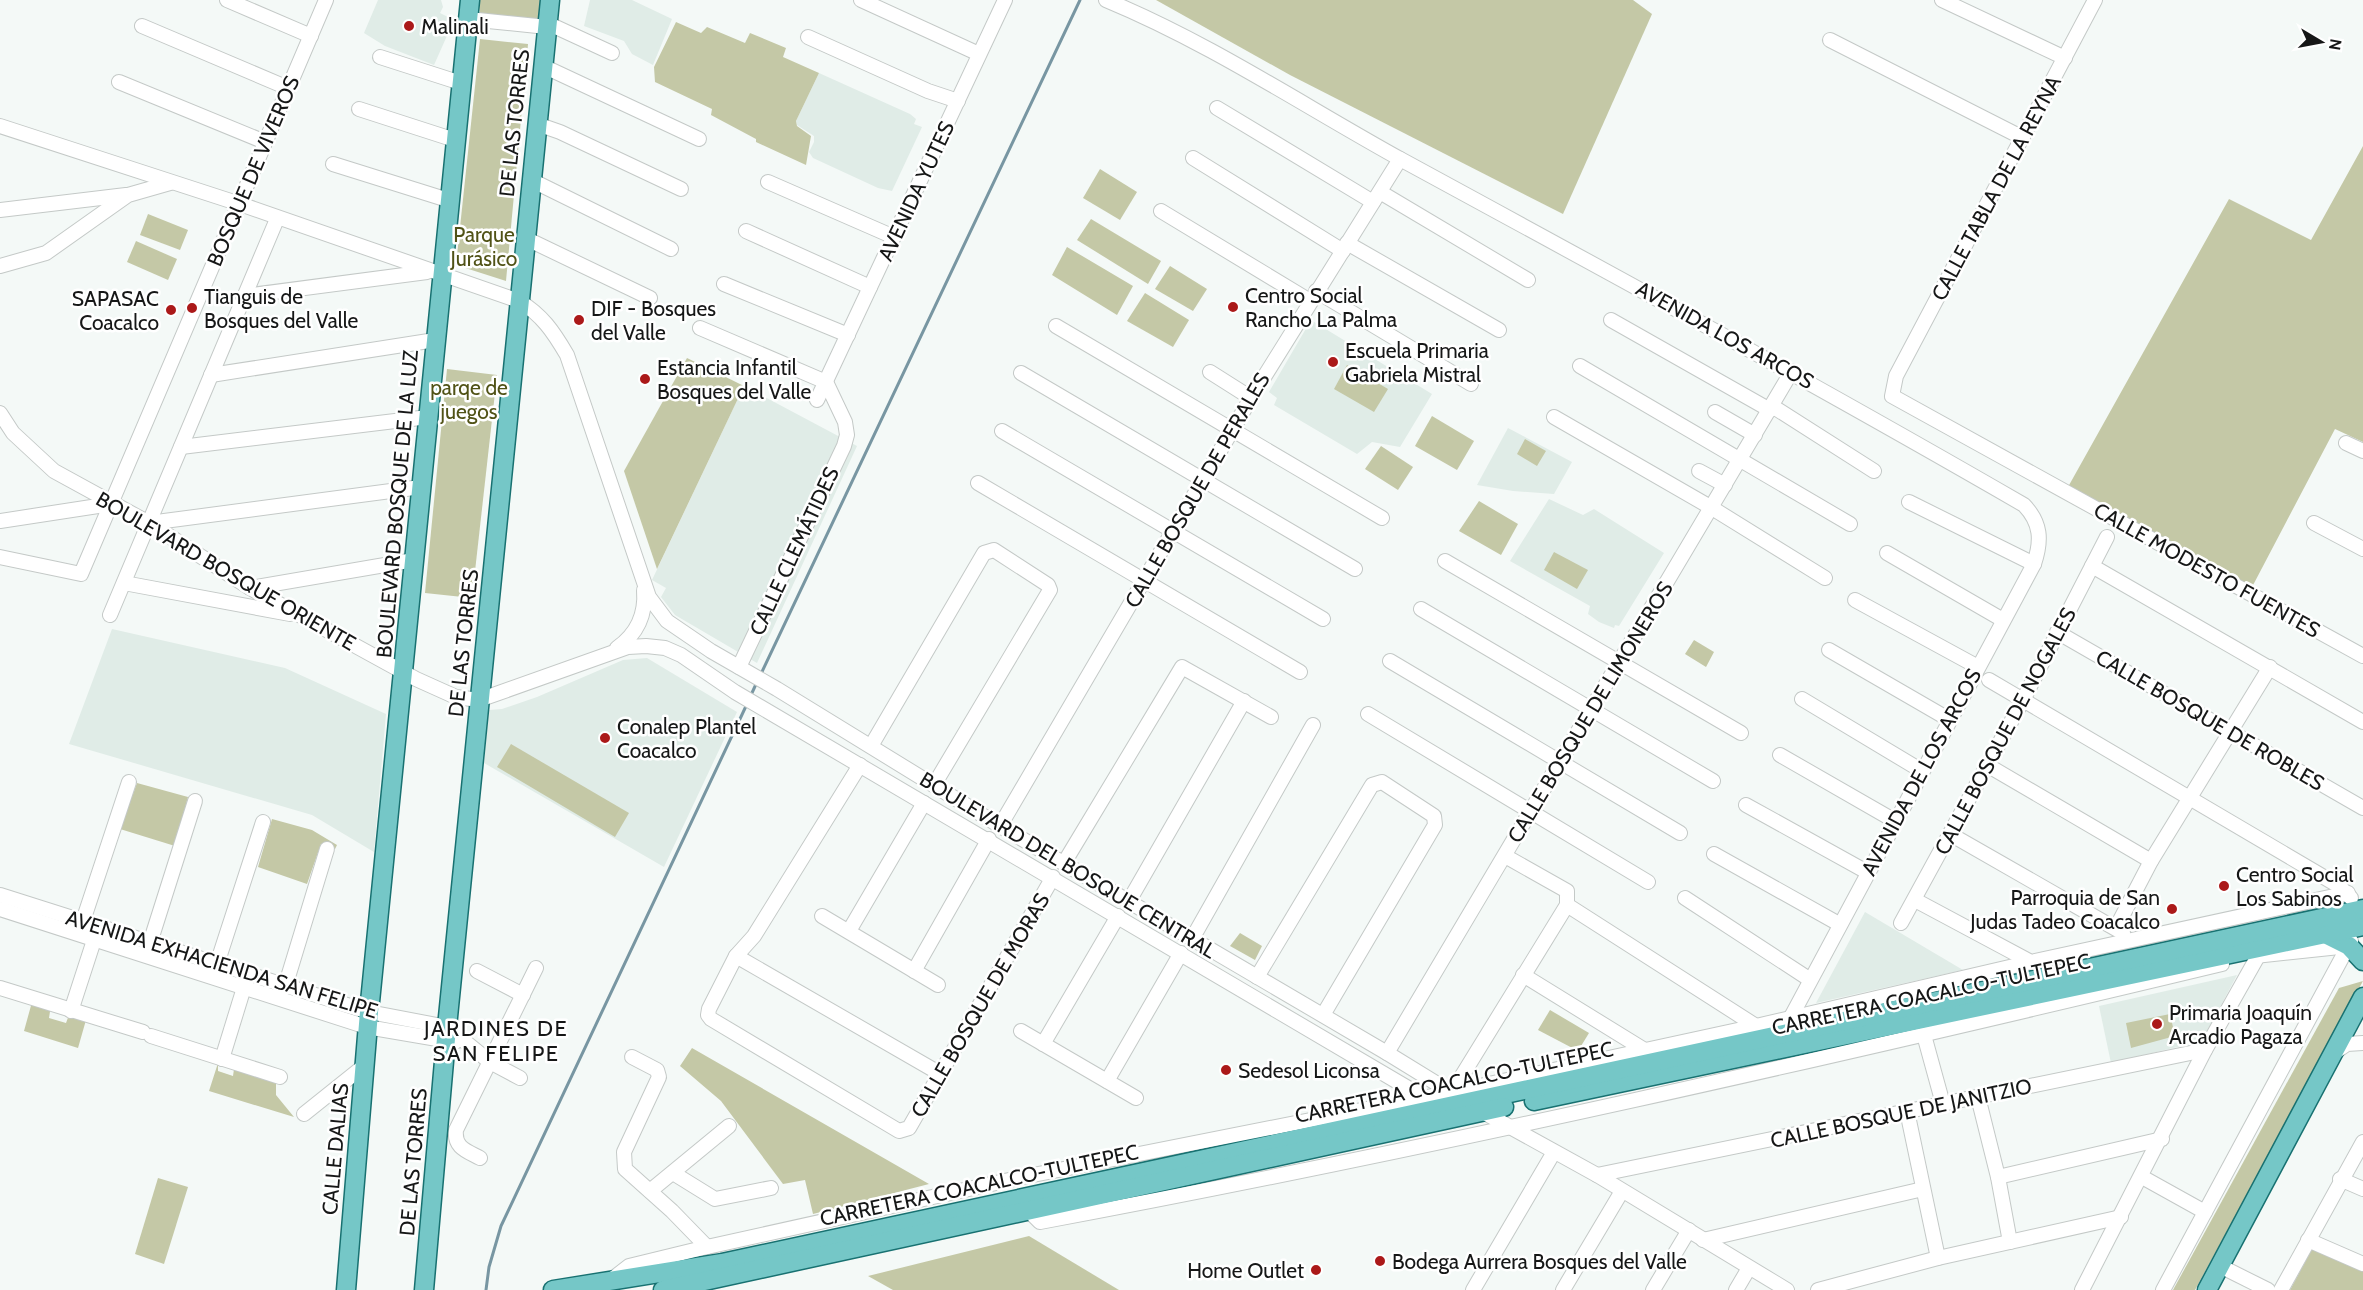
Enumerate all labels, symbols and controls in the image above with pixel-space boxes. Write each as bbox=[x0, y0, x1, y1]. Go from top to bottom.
north arrow bbox=[2291, 12, 2351, 72]
place label: Malinali bbox=[421, 14, 489, 39]
marker: Malinali bbox=[402, 19, 416, 33]
text: N bbox=[2325, 37, 2346, 52]
street label: DE LAS TORRES bbox=[494, 48, 534, 198]
street label: CALLE TABLA DE LA REYNA bbox=[1926, 71, 2066, 305]
street label: BOSQUE DE VIVEROS bbox=[202, 72, 304, 270]
street label: AVENIDA YUTES bbox=[873, 117, 959, 265]
park label: Parque Jurásico bbox=[450, 222, 517, 271]
street label: AVENIDA LOS ARCOS bbox=[1632, 276, 1818, 394]
place label: Centro Social Rancho La Palma bbox=[1245, 283, 1397, 332]
place label: Tianguis de Bosques del Valle bbox=[204, 284, 359, 333]
place label: SAPASAC Coacalco bbox=[72, 286, 159, 335]
place label: DIF - Bosques del Valle bbox=[591, 296, 716, 345]
marker: Centro Social Rancho La Palma bbox=[1226, 300, 1240, 314]
marker: Tianguis de Bosques del Valle bbox=[185, 301, 199, 315]
marker: SAPASAC Coacalco bbox=[164, 303, 178, 317]
marker: DIF - Bosques del Valle bbox=[572, 313, 586, 327]
place label: Escuela Primaria Gabriela Mistral bbox=[1345, 338, 1489, 387]
street label: BOULEVARD BOSQUE DE LA LUZ bbox=[371, 349, 423, 659]
place label: Estancia Infantil Bosques del Valle bbox=[657, 355, 812, 404]
marker: Escuela Primaria Gabriela Mistral bbox=[1326, 355, 1340, 369]
street label: CALLE BOSQUE DE PERALES bbox=[1119, 368, 1275, 612]
marker: Estancia Infantil Bosques del Valle bbox=[638, 372, 652, 386]
park label: parqe de juegos bbox=[430, 375, 508, 425]
street label: CALLE CLEMÁTIDES bbox=[744, 463, 844, 639]
street label: BOULEVARD BOSQUE ORIENTE bbox=[92, 486, 360, 656]
street label: CALLE MODESTO FUENTES bbox=[2089, 497, 2325, 643]
street label: DE LAS TORRES bbox=[443, 568, 483, 718]
street label: CALLE BOSQUE DE LIMONEROS bbox=[1502, 577, 1678, 847]
street label: CALLE BOSQUE DE NOGALES bbox=[1929, 603, 2081, 859]
street label: CALLE BOSQUE DE ROBLES bbox=[2091, 644, 2329, 796]
street label: AVENIDA DE LOS ARCOS bbox=[1856, 664, 1986, 880]
place label: Conalep Plantel Coacalco bbox=[617, 714, 756, 763]
marker: Conalep Plantel Coacalco bbox=[598, 731, 612, 745]
street label: BOULEVARD DEL BOSQUE CENTRAL bbox=[915, 766, 1221, 964]
place label: Centro Social Los Sabinos bbox=[2236, 862, 2354, 911]
marker: Centro Social Los Sabinos bbox=[2217, 879, 2231, 893]
place label: Parroquia de San Judas Tadeo Coacalco bbox=[1969, 885, 2160, 934]
street label: CALLE BOSQUE DE MORAS bbox=[906, 889, 1054, 1121]
marker: Parroquia de San Judas Tadeo Coacalco bbox=[2165, 902, 2179, 916]
street label: AVENIDA EXHACIENDA SAN FELIPE bbox=[63, 905, 381, 1023]
street label: CARRETERA COACALCO-TULTEPEC bbox=[1770, 948, 2092, 1040]
place label: Primaria Joaquín Arcadio Pagaza bbox=[2169, 1000, 2312, 1049]
district label: JARDINES DE SAN FELIPE bbox=[423, 1015, 568, 1067]
marker: Primaria Joaquín Arcadio Pagaza bbox=[2150, 1017, 2164, 1031]
street label: CARRETERA COACALCO-TULTEPEC bbox=[1293, 1036, 1615, 1128]
place label: Sedesol Liconsa bbox=[1238, 1058, 1380, 1083]
marker: Sedesol Liconsa bbox=[1219, 1063, 1233, 1077]
street label: CALLE BOSQUE DE JANITZIO bbox=[1768, 1073, 2034, 1153]
street label: CALLE DALIAS bbox=[317, 1082, 353, 1216]
street label: DE LAS TORRES bbox=[394, 1087, 432, 1237]
street label: CARRETERA COACALCO-TULTEPEC bbox=[818, 1139, 1140, 1231]
place label: Bodega Aurrera Bosques del Valle bbox=[1392, 1249, 1687, 1274]
marker: Bodega Aurrera Bosques del Valle bbox=[1373, 1254, 1387, 1268]
place label: Home Outlet bbox=[1187, 1258, 1304, 1283]
marker: Home Outlet bbox=[1309, 1263, 1323, 1277]

